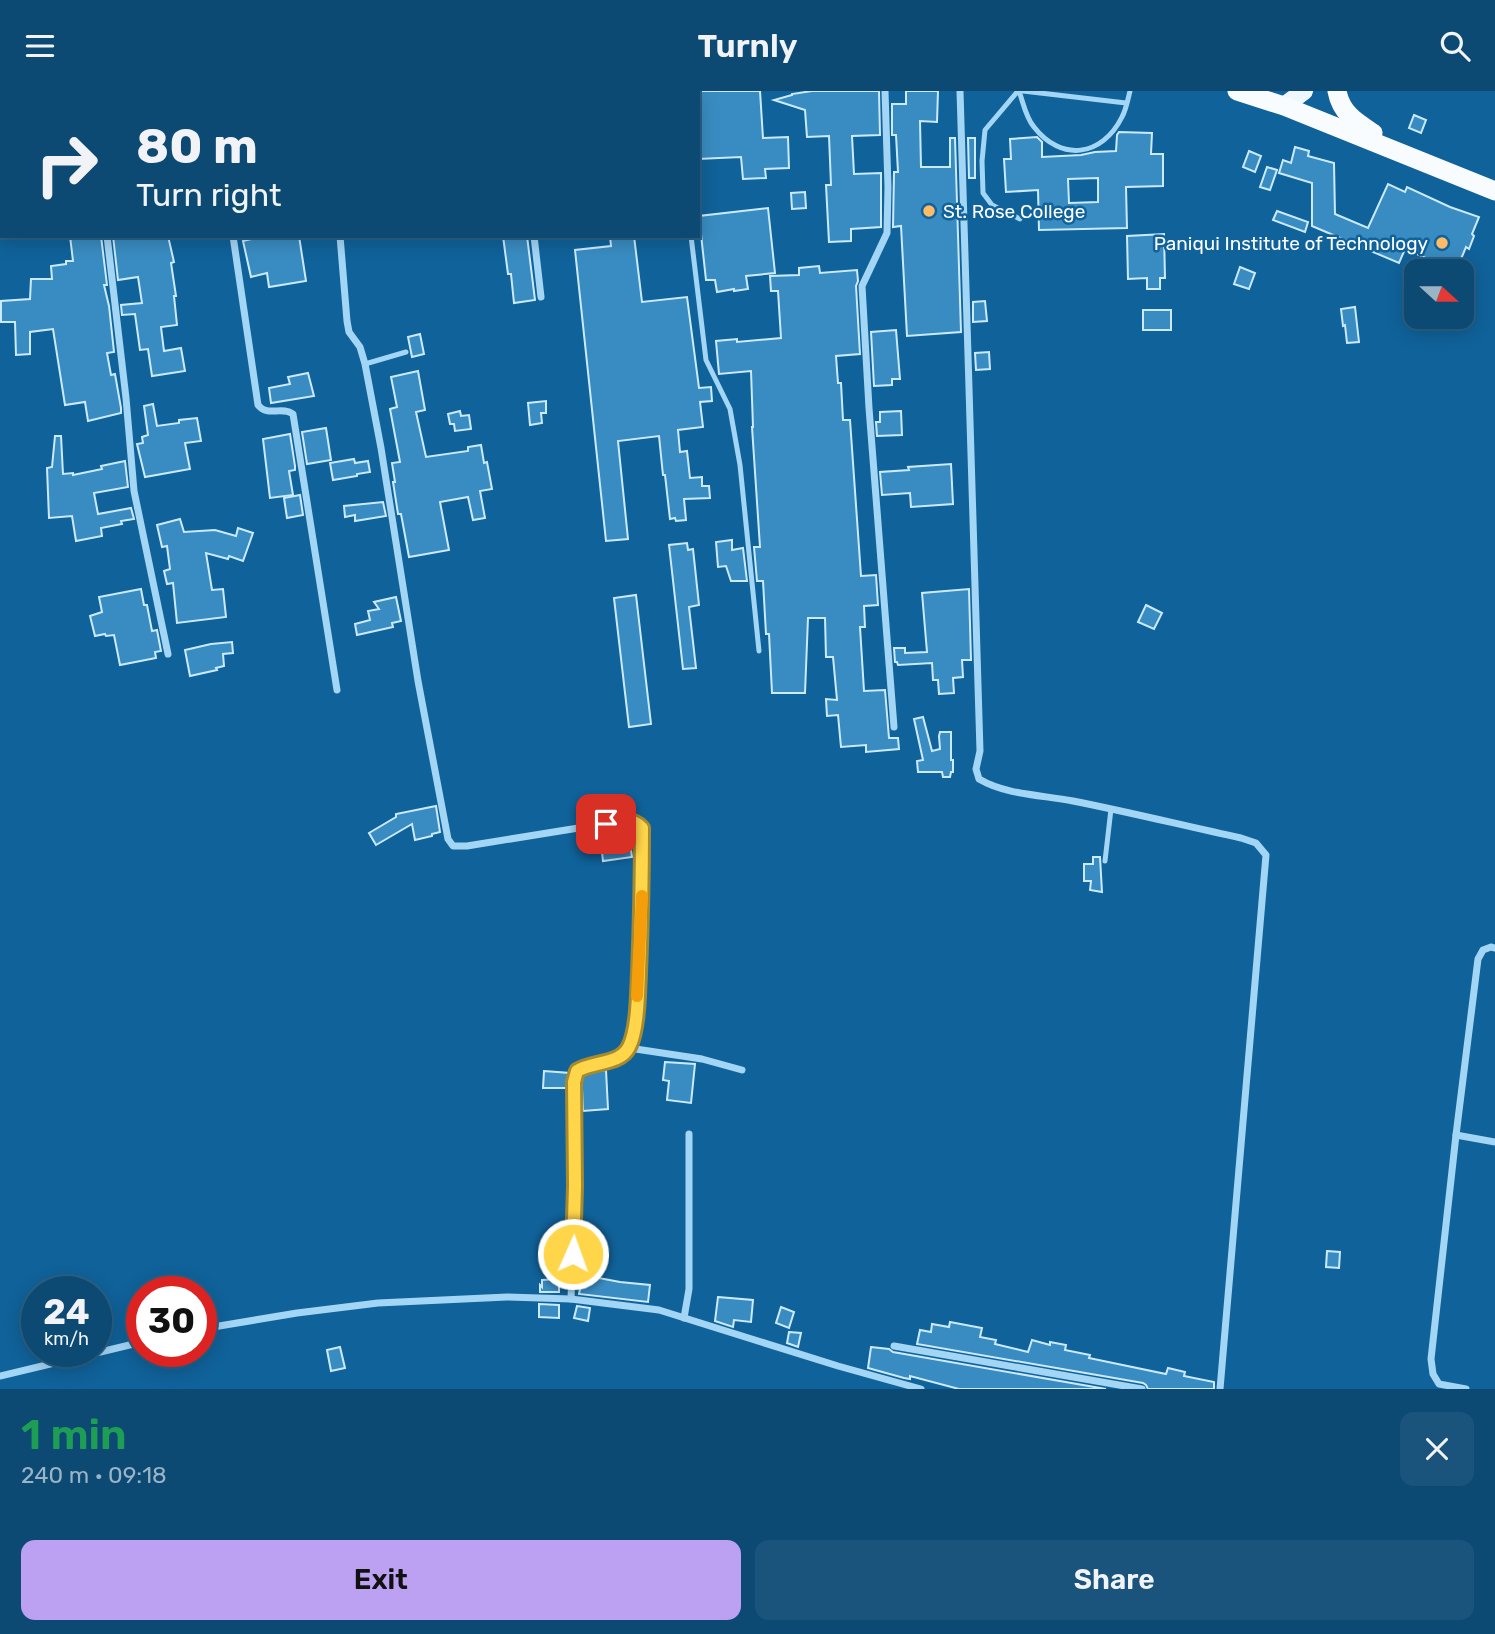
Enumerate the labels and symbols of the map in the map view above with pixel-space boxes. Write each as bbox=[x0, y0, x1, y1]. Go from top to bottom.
place label: St. Rose College bbox=[943, 200, 1085, 223]
marker: St. Rose College bbox=[921, 203, 937, 219]
place label: Paniqui Institute of Technology bbox=[1154, 232, 1428, 255]
marker: Paniqui Institute of Technology bbox=[1434, 235, 1450, 251]
north arrow bbox=[1404, 259, 1474, 329]
pin bbox=[576, 794, 636, 854]
position arrow bbox=[536, 1217, 610, 1291]
speed limit sign: 30 bbox=[126, 1276, 217, 1367]

